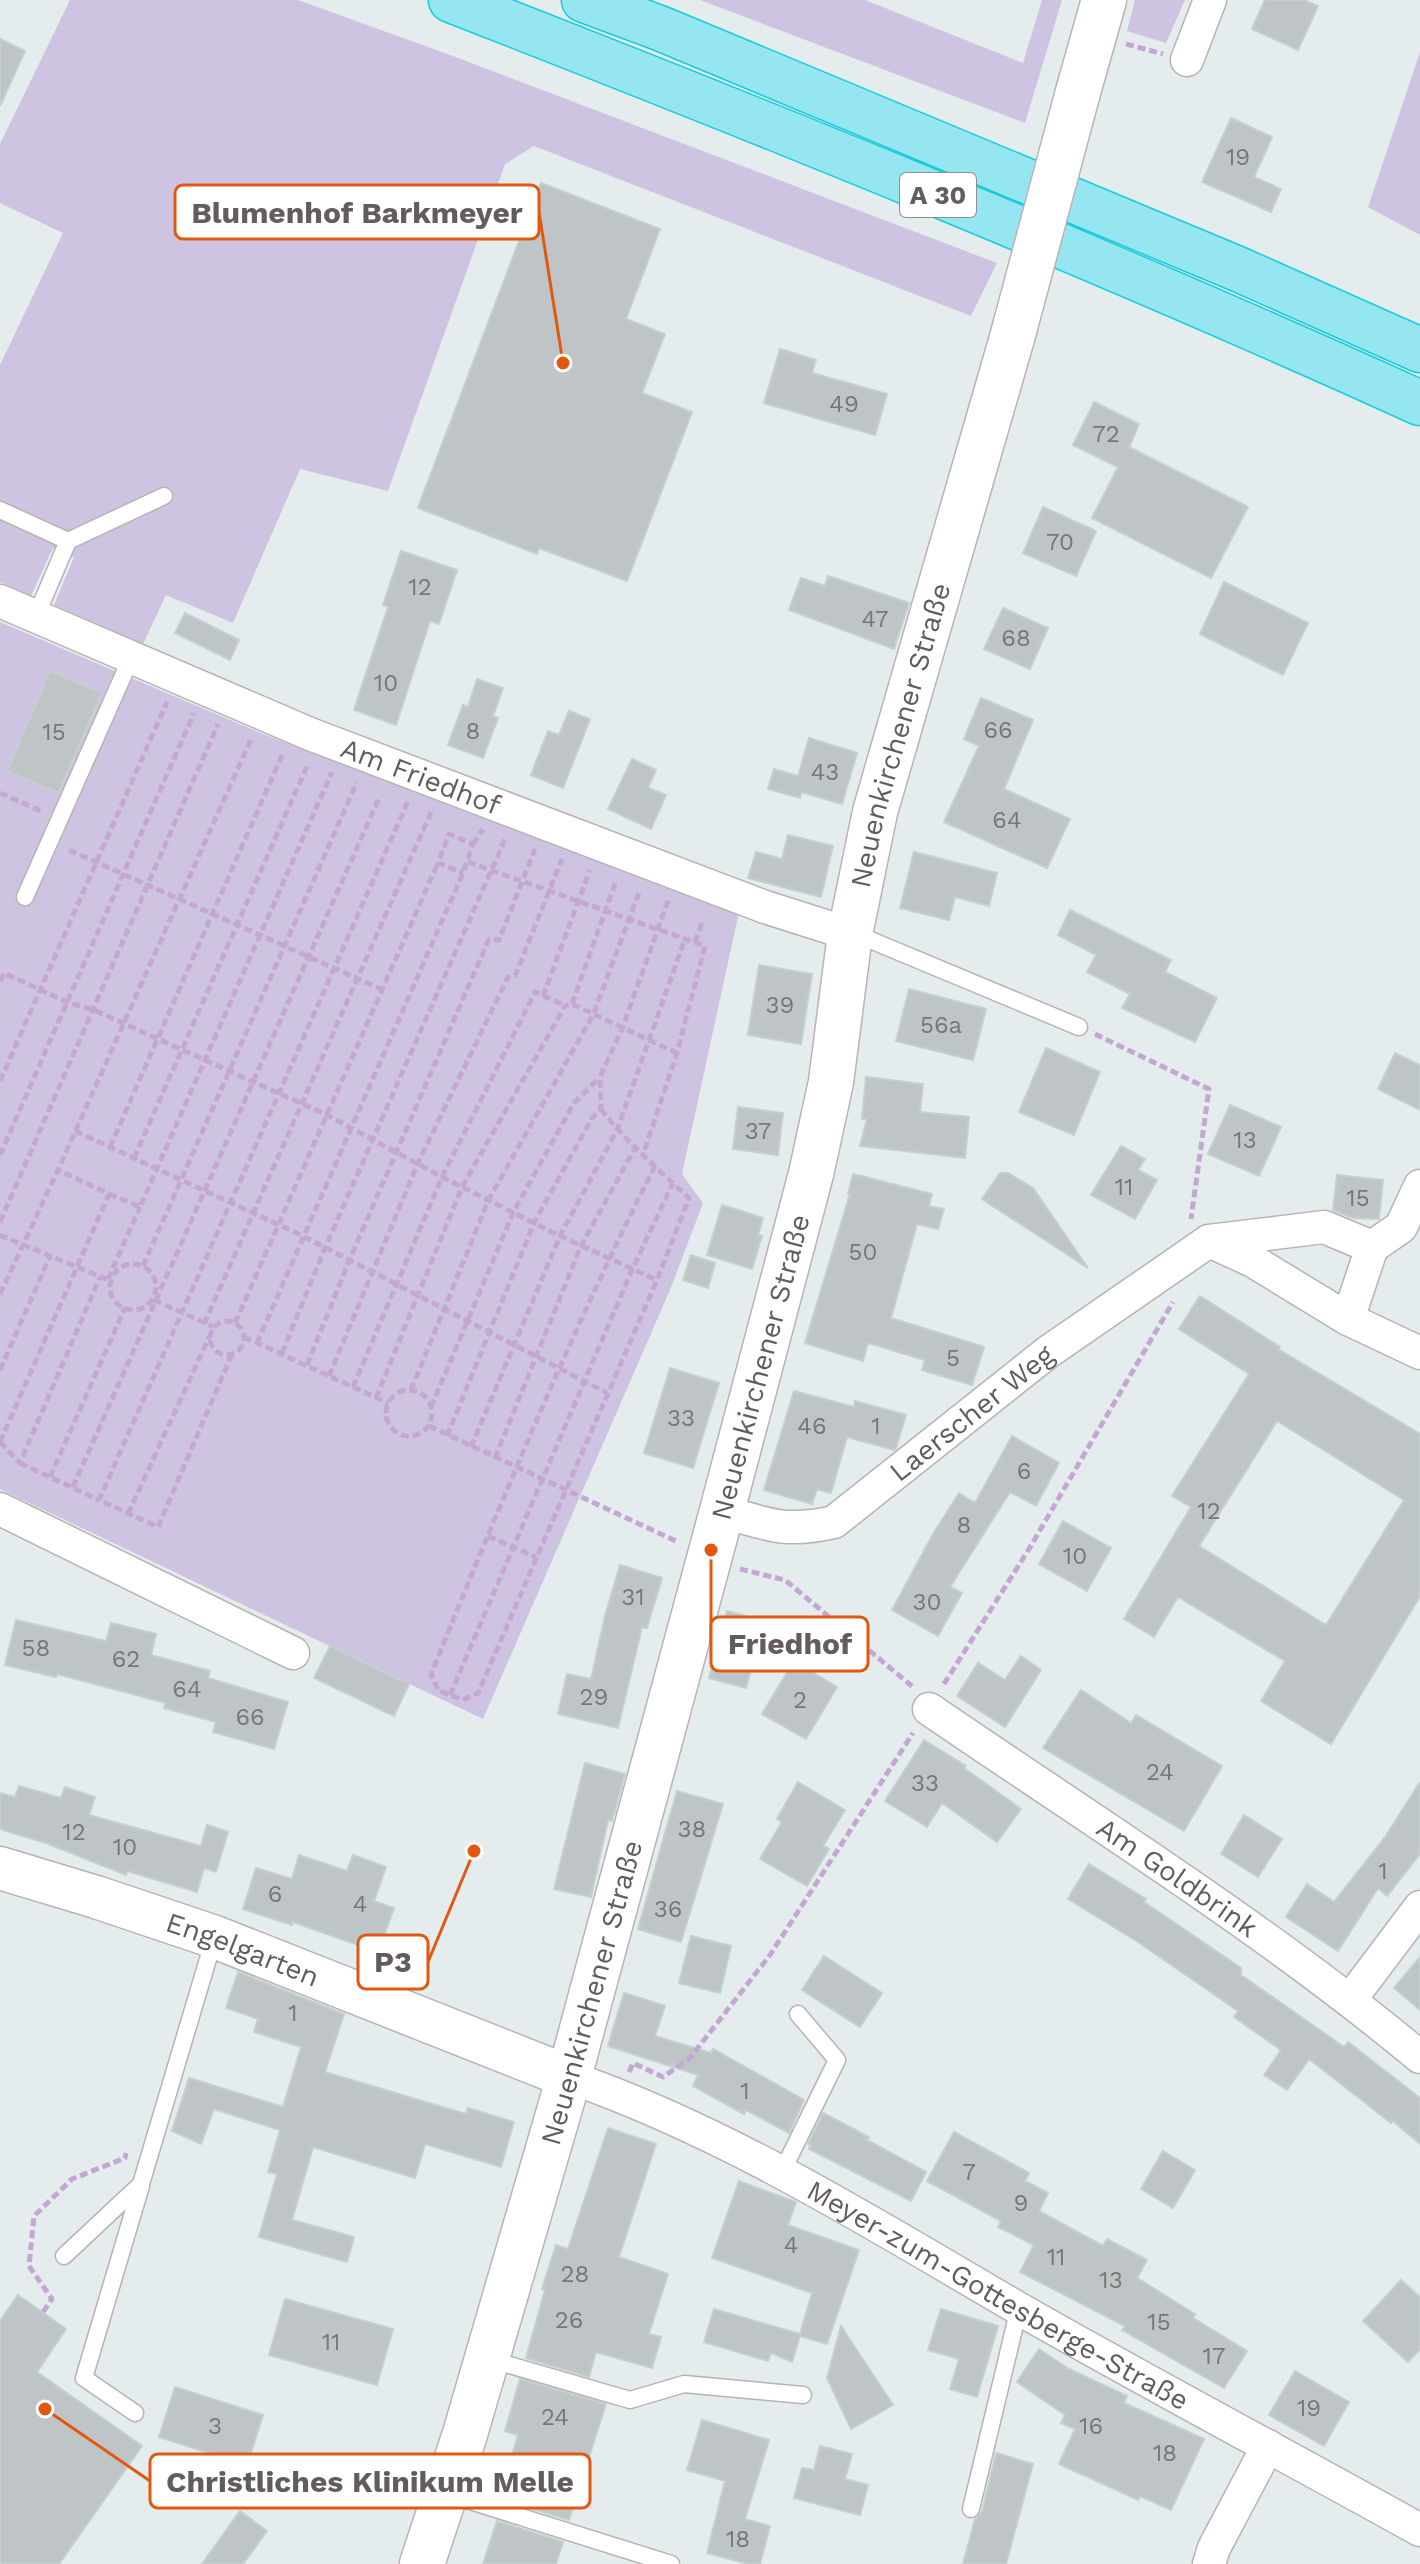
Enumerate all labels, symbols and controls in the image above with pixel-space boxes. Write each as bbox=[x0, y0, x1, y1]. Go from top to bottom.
house number: 19 bbox=[1226, 143, 1250, 171]
road number: A 30 bbox=[900, 173, 976, 217]
callout: Blumenhof Barkmeyer bbox=[175, 185, 539, 239]
text: Blumenhof Barkmeyer bbox=[191, 195, 523, 230]
house number: 49 bbox=[829, 390, 859, 418]
house number: 72 bbox=[1092, 420, 1120, 448]
house number: 70 bbox=[1046, 528, 1074, 556]
house number: 12 bbox=[408, 573, 432, 601]
street label: Neuenkirchener Straße bbox=[844, 579, 957, 891]
house number: 47 bbox=[862, 605, 888, 633]
house number: 68 bbox=[1001, 624, 1031, 652]
house number: 10 bbox=[374, 669, 398, 697]
house number: 66 bbox=[983, 716, 1013, 744]
house number: 8 bbox=[466, 717, 480, 745]
house number: 15 bbox=[42, 718, 66, 746]
street label: Am Friedhof bbox=[336, 731, 505, 822]
house number: 43 bbox=[811, 758, 839, 786]
house number: 64 bbox=[992, 806, 1022, 834]
house number: 39 bbox=[766, 991, 794, 1019]
house number: 56a bbox=[920, 1011, 962, 1039]
house number: 37 bbox=[745, 1117, 771, 1145]
house number: 13 bbox=[1233, 1126, 1257, 1154]
house number: 11 bbox=[1115, 1173, 1133, 1201]
house number: 15 bbox=[1346, 1184, 1370, 1212]
street label: Neuenkirchener Straße bbox=[704, 1211, 817, 1523]
house number: 50 bbox=[849, 1238, 877, 1266]
street label: Laerscher Weg bbox=[883, 1338, 1060, 1488]
house number: 5 bbox=[946, 1344, 960, 1372]
house number: 33 bbox=[667, 1404, 695, 1432]
house number: 46 bbox=[797, 1412, 827, 1440]
house number: 1 bbox=[871, 1412, 881, 1440]
house number: 6 bbox=[1017, 1457, 1031, 1485]
house number: 12 bbox=[1197, 1497, 1221, 1525]
house number: 8 bbox=[957, 1511, 971, 1539]
house number: 10 bbox=[1063, 1542, 1087, 1570]
house number: 31 bbox=[621, 1583, 645, 1611]
house number: 30 bbox=[913, 1588, 941, 1616]
callout: Friedhof bbox=[711, 1617, 868, 1671]
text: Friedhof bbox=[728, 1626, 853, 1661]
house number: 58 bbox=[22, 1634, 50, 1662]
house number: 62 bbox=[112, 1645, 140, 1673]
house number: 64 bbox=[172, 1675, 202, 1703]
house number: 29 bbox=[580, 1683, 608, 1711]
house number: 2 bbox=[793, 1686, 807, 1714]
house number: 66 bbox=[235, 1703, 265, 1731]
house number: 24 bbox=[1146, 1758, 1174, 1786]
house number: 33 bbox=[911, 1769, 939, 1797]
street label: Am Goldbrink bbox=[1091, 1811, 1264, 1944]
house number: 38 bbox=[678, 1815, 706, 1843]
house number: 12 bbox=[62, 1818, 86, 1846]
house number: 10 bbox=[113, 1833, 137, 1861]
street label: Neuenkirchener Straße bbox=[534, 1837, 649, 2149]
house number: 1 bbox=[1378, 1857, 1388, 1885]
house number: 6 bbox=[268, 1880, 282, 1908]
house number: 4 bbox=[353, 1890, 367, 1918]
house number: 36 bbox=[654, 1895, 682, 1923]
street label: Engelgarten bbox=[162, 1906, 324, 1994]
callout: P3 bbox=[358, 1935, 428, 1989]
text: P3 bbox=[374, 1944, 412, 1979]
house number: 1 bbox=[288, 1999, 298, 2027]
house number: 1 bbox=[740, 2077, 750, 2105]
house number: 7 bbox=[962, 2158, 976, 2186]
street label: Meyer-zum-Gottesberge-Straße bbox=[801, 2174, 1194, 2417]
house number: 9 bbox=[1014, 2189, 1028, 2217]
house number: 4 bbox=[784, 2231, 798, 2259]
house number: 11 bbox=[1047, 2243, 1065, 2271]
house number: 28 bbox=[561, 2260, 589, 2288]
house number: 13 bbox=[1099, 2266, 1123, 2294]
house number: 26 bbox=[555, 2306, 583, 2334]
house number: 15 bbox=[1147, 2308, 1171, 2336]
house number: 11 bbox=[322, 2328, 340, 2356]
house number: 17 bbox=[1203, 2342, 1225, 2370]
house number: 19 bbox=[1297, 2394, 1321, 2422]
house number: 24 bbox=[541, 2403, 569, 2431]
house number: 3 bbox=[208, 2412, 222, 2440]
house number: 16 bbox=[1079, 2412, 1103, 2440]
house number: 18 bbox=[1153, 2439, 1177, 2467]
callout: Christliches Klinikum Melle bbox=[150, 2454, 590, 2508]
text: Christliches Klinikum Melle bbox=[166, 2464, 574, 2499]
house number: 18 bbox=[726, 2525, 750, 2553]

